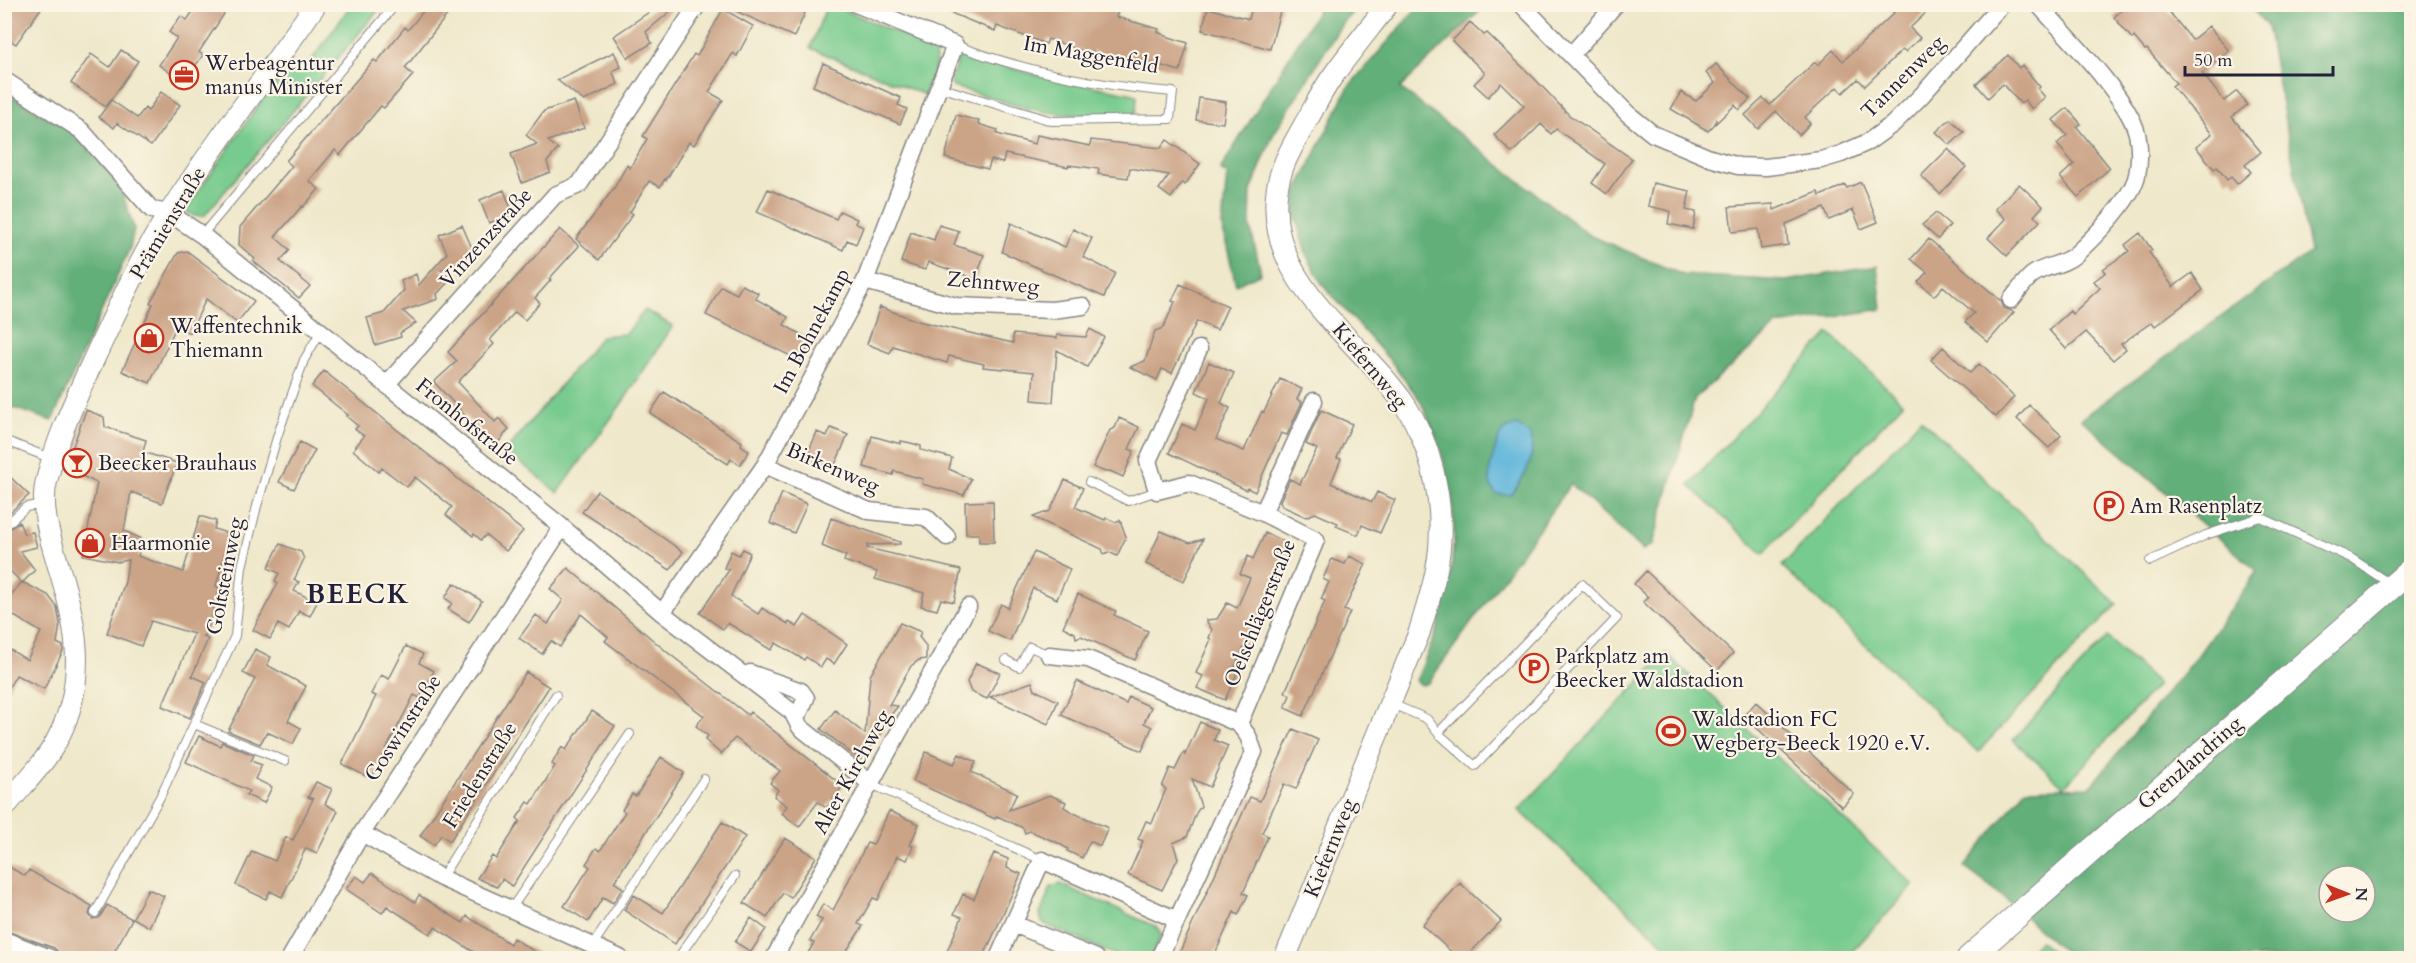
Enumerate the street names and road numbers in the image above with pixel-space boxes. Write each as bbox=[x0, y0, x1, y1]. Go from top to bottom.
street label: Tannenweg bbox=[1855, 28, 1952, 125]
street label: Im Maggenfeld bbox=[1021, 29, 1161, 81]
street label: Prämienstraße bbox=[123, 161, 213, 285]
street label: Vinzenzstraße bbox=[433, 181, 539, 295]
street label: Im Bohnekamp bbox=[767, 263, 857, 399]
street label: Zehntweg bbox=[946, 265, 1041, 302]
street label: Kiefernweg bbox=[1325, 317, 1415, 416]
street label: Fronhofstraße bbox=[409, 372, 525, 472]
street label: Birkenweg bbox=[782, 435, 884, 501]
street label: Goltsteinweg bbox=[199, 515, 251, 637]
street label: Oelschlägerstraße bbox=[1217, 535, 1303, 691]
street label: Goswinstraße bbox=[358, 669, 448, 787]
street label: Alter Kirchweg bbox=[806, 704, 898, 839]
street label: Grenzlandring bbox=[2131, 709, 2249, 817]
street label: Friedenstraße bbox=[436, 716, 524, 834]
street label: Kiefernweg bbox=[1297, 794, 1363, 902]

